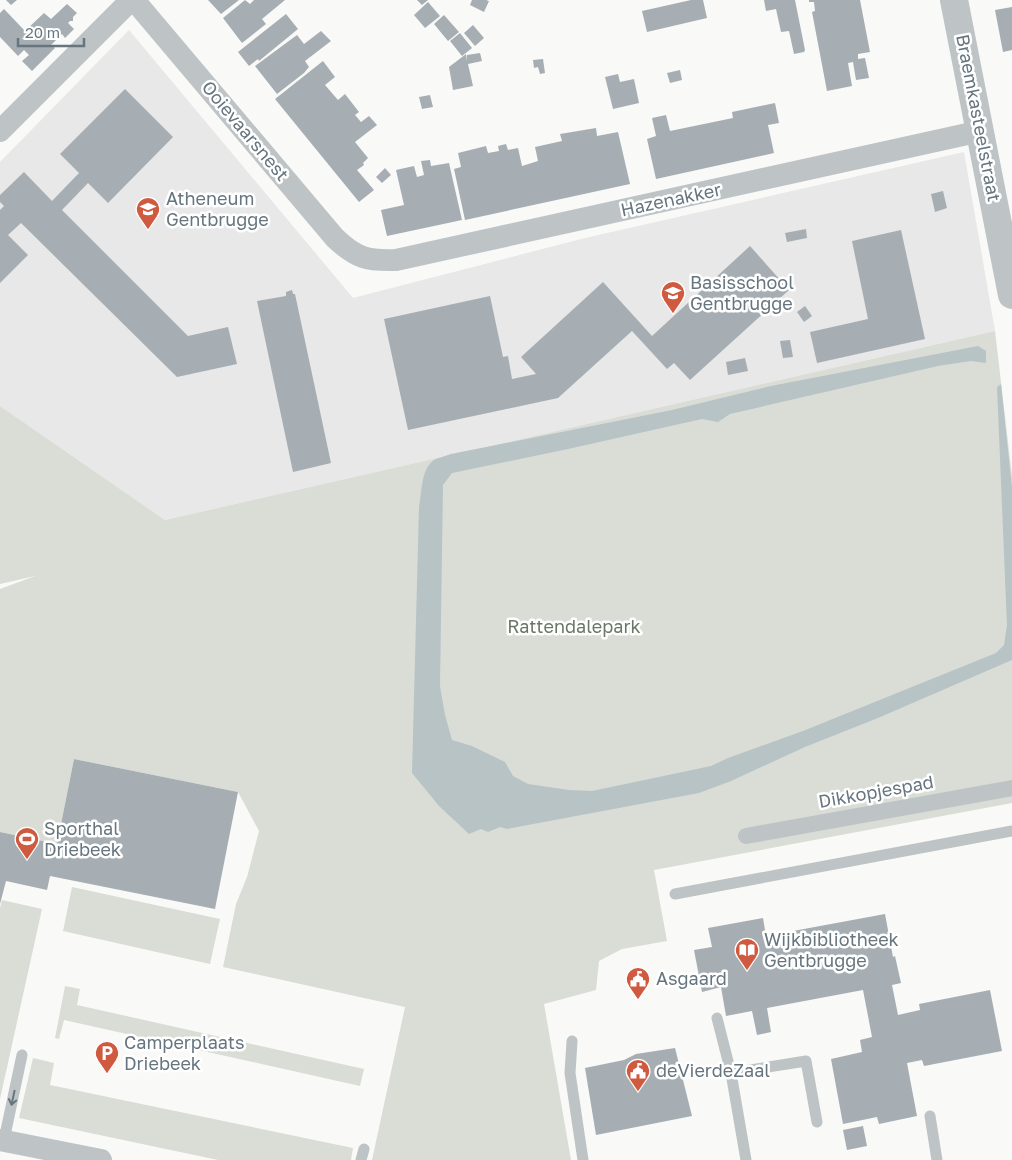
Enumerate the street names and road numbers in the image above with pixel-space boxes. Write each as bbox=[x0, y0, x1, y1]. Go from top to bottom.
street label: Braemkasteelstraat bbox=[952, 32, 1006, 203]
street label: Ooievaarsnest bbox=[198, 76, 294, 185]
street label: Hazenakker bbox=[619, 178, 723, 220]
street label: Dikkopjespad bbox=[817, 770, 935, 812]

